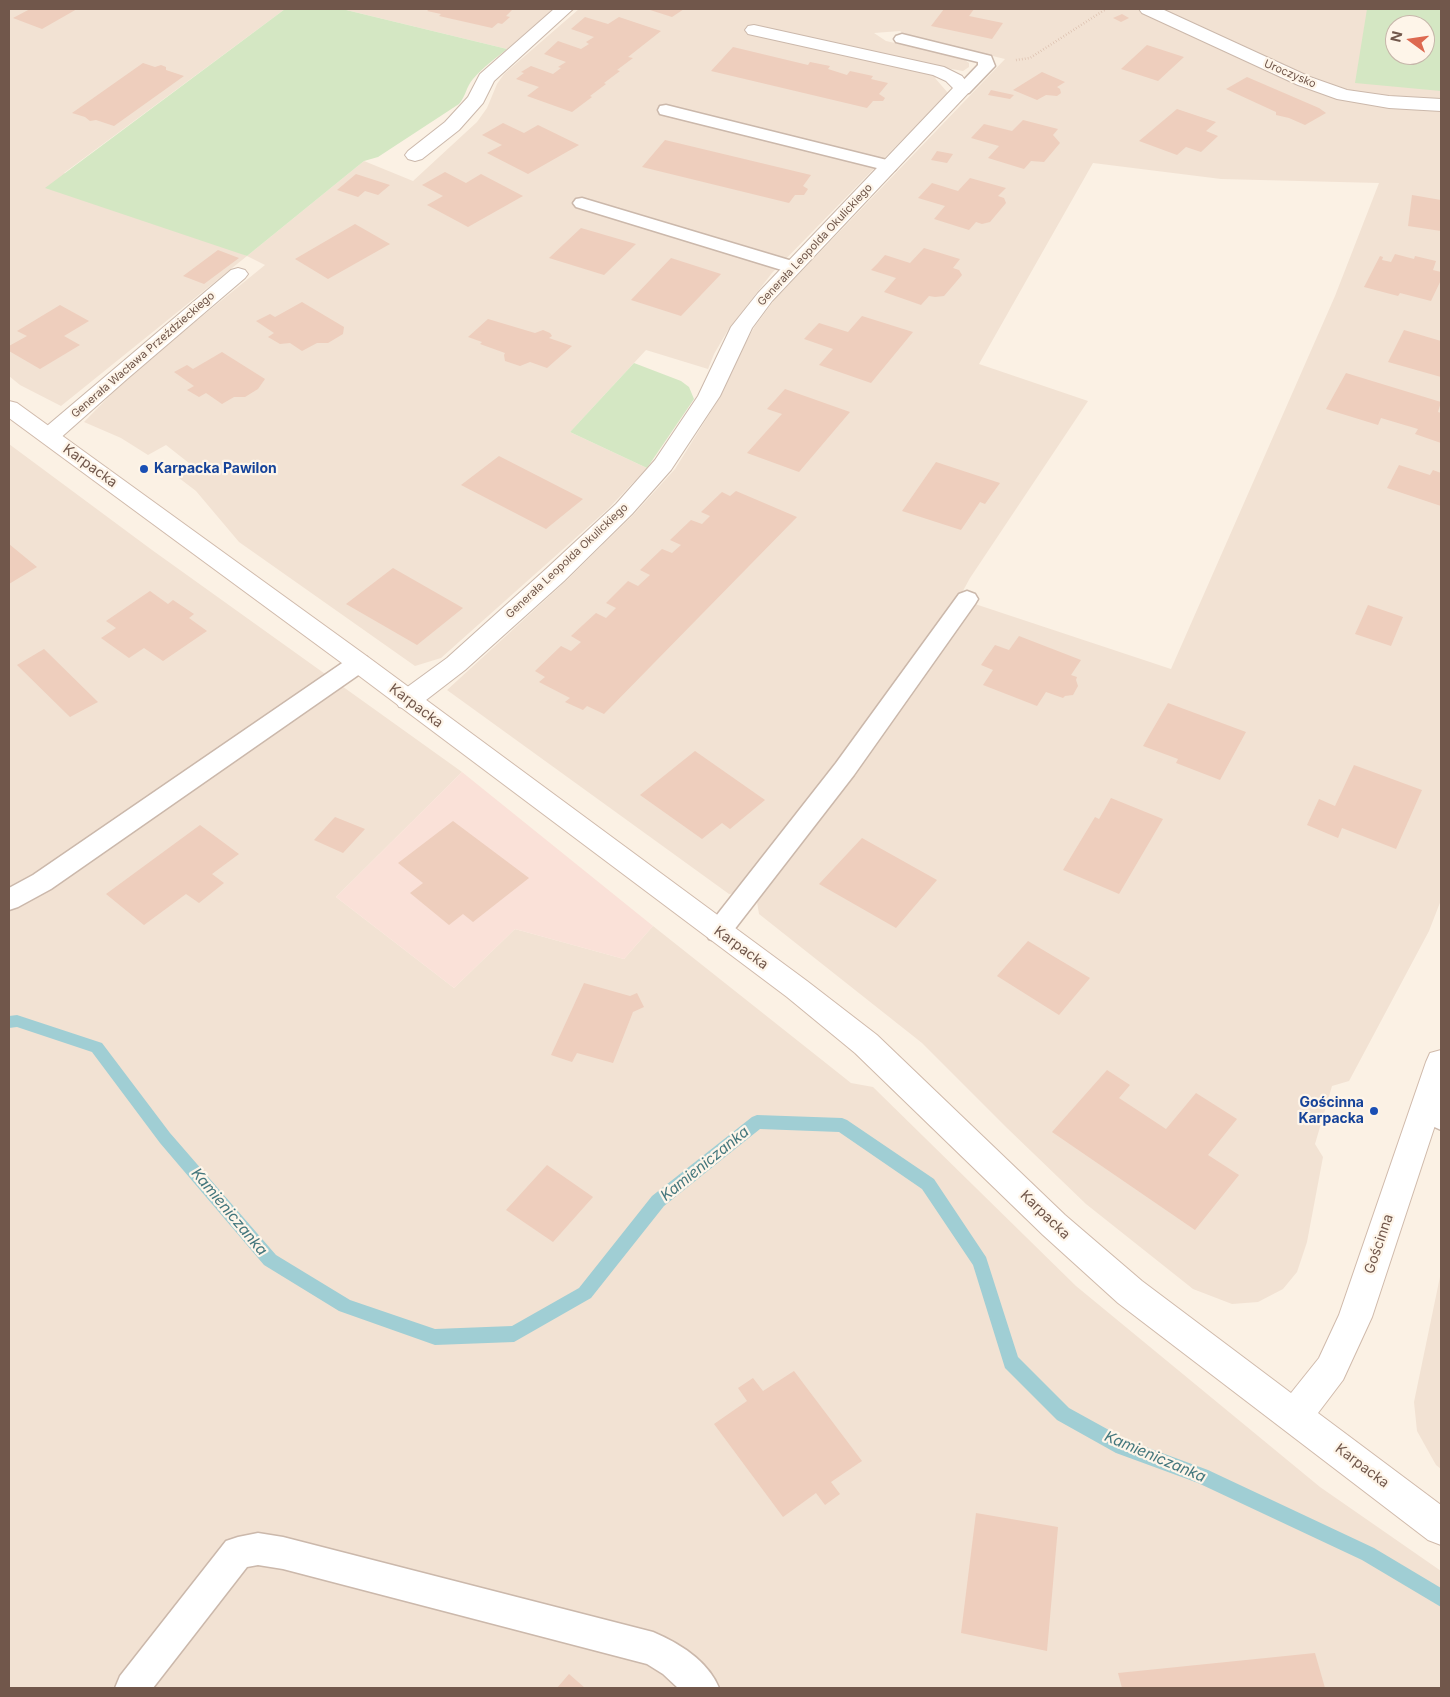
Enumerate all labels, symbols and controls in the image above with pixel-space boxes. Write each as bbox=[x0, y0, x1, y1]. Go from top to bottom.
north arrow bbox=[1385, 15, 1435, 65]
text: N bbox=[1386, 29, 1405, 44]
street label: Uroczysko bbox=[1262, 57, 1318, 91]
street label: Generała Leopolda Okulickiego bbox=[755, 181, 875, 309]
street label: Generała Wacława Przeździeckiego bbox=[69, 289, 217, 421]
street label: Karpacka bbox=[60, 441, 120, 491]
place label: Karpacka Pawilon bbox=[154, 461, 277, 477]
marker: Karpacka Pawilon bbox=[138, 463, 150, 475]
street label: Generała Leopolda Okulickiego bbox=[503, 501, 631, 621]
street label: Karpacka bbox=[386, 680, 446, 732]
street label: Karpacka bbox=[711, 923, 771, 973]
place label: Gościnna Karpacka bbox=[1298, 1095, 1364, 1128]
marker: Gościnna Karpacka bbox=[1368, 1105, 1380, 1117]
water label: Kamieniczanka bbox=[657, 1123, 753, 1205]
water label: Kamieniczanka bbox=[187, 1165, 271, 1259]
street label: Karpacka bbox=[1017, 1187, 1073, 1243]
street label: Gościnna bbox=[1361, 1212, 1397, 1276]
water label: Kamieniczanka bbox=[1102, 1428, 1208, 1486]
street label: Karpacka bbox=[1332, 1440, 1392, 1492]

